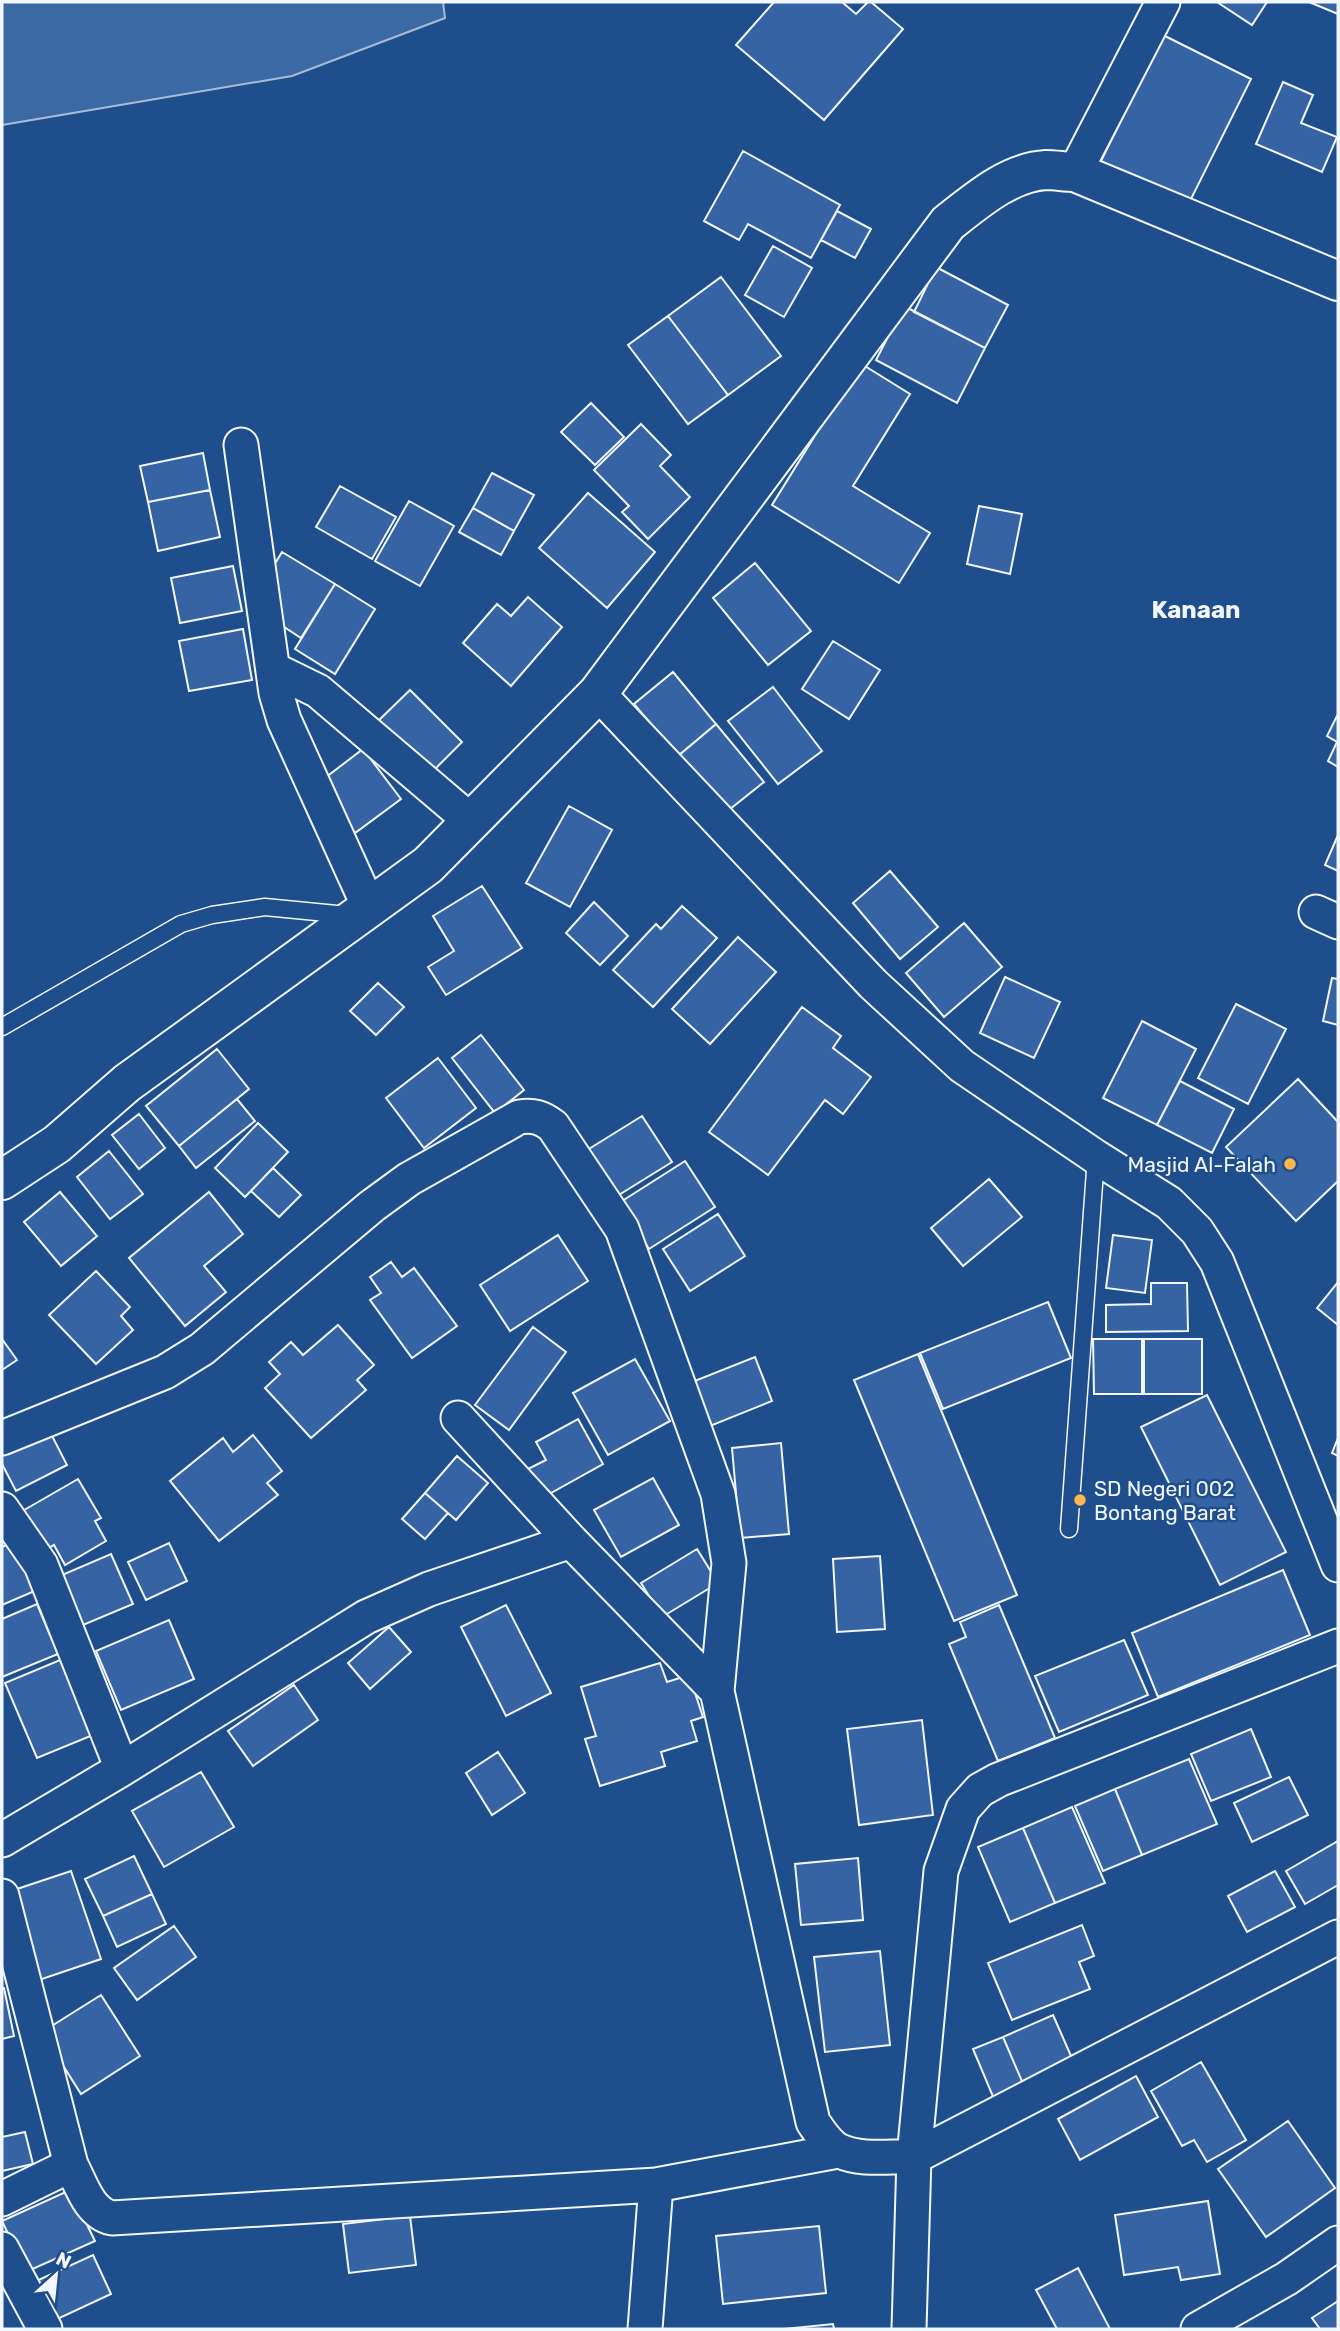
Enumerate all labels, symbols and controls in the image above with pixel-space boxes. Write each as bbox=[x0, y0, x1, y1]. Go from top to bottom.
district label: Kanaan bbox=[1151, 596, 1241, 624]
place label: Masjid Al-Falah bbox=[1128, 1152, 1276, 1177]
marker: Masjid Al-Falah bbox=[1282, 1156, 1298, 1172]
place label: SD Negeri 002 Bontang Barat bbox=[1094, 1476, 1236, 1525]
marker: SD Negeri 002 Bontang Barat bbox=[1072, 1492, 1088, 1508]
north arrow bbox=[21, 2240, 91, 2310]
text: N bbox=[52, 2247, 75, 2274]

